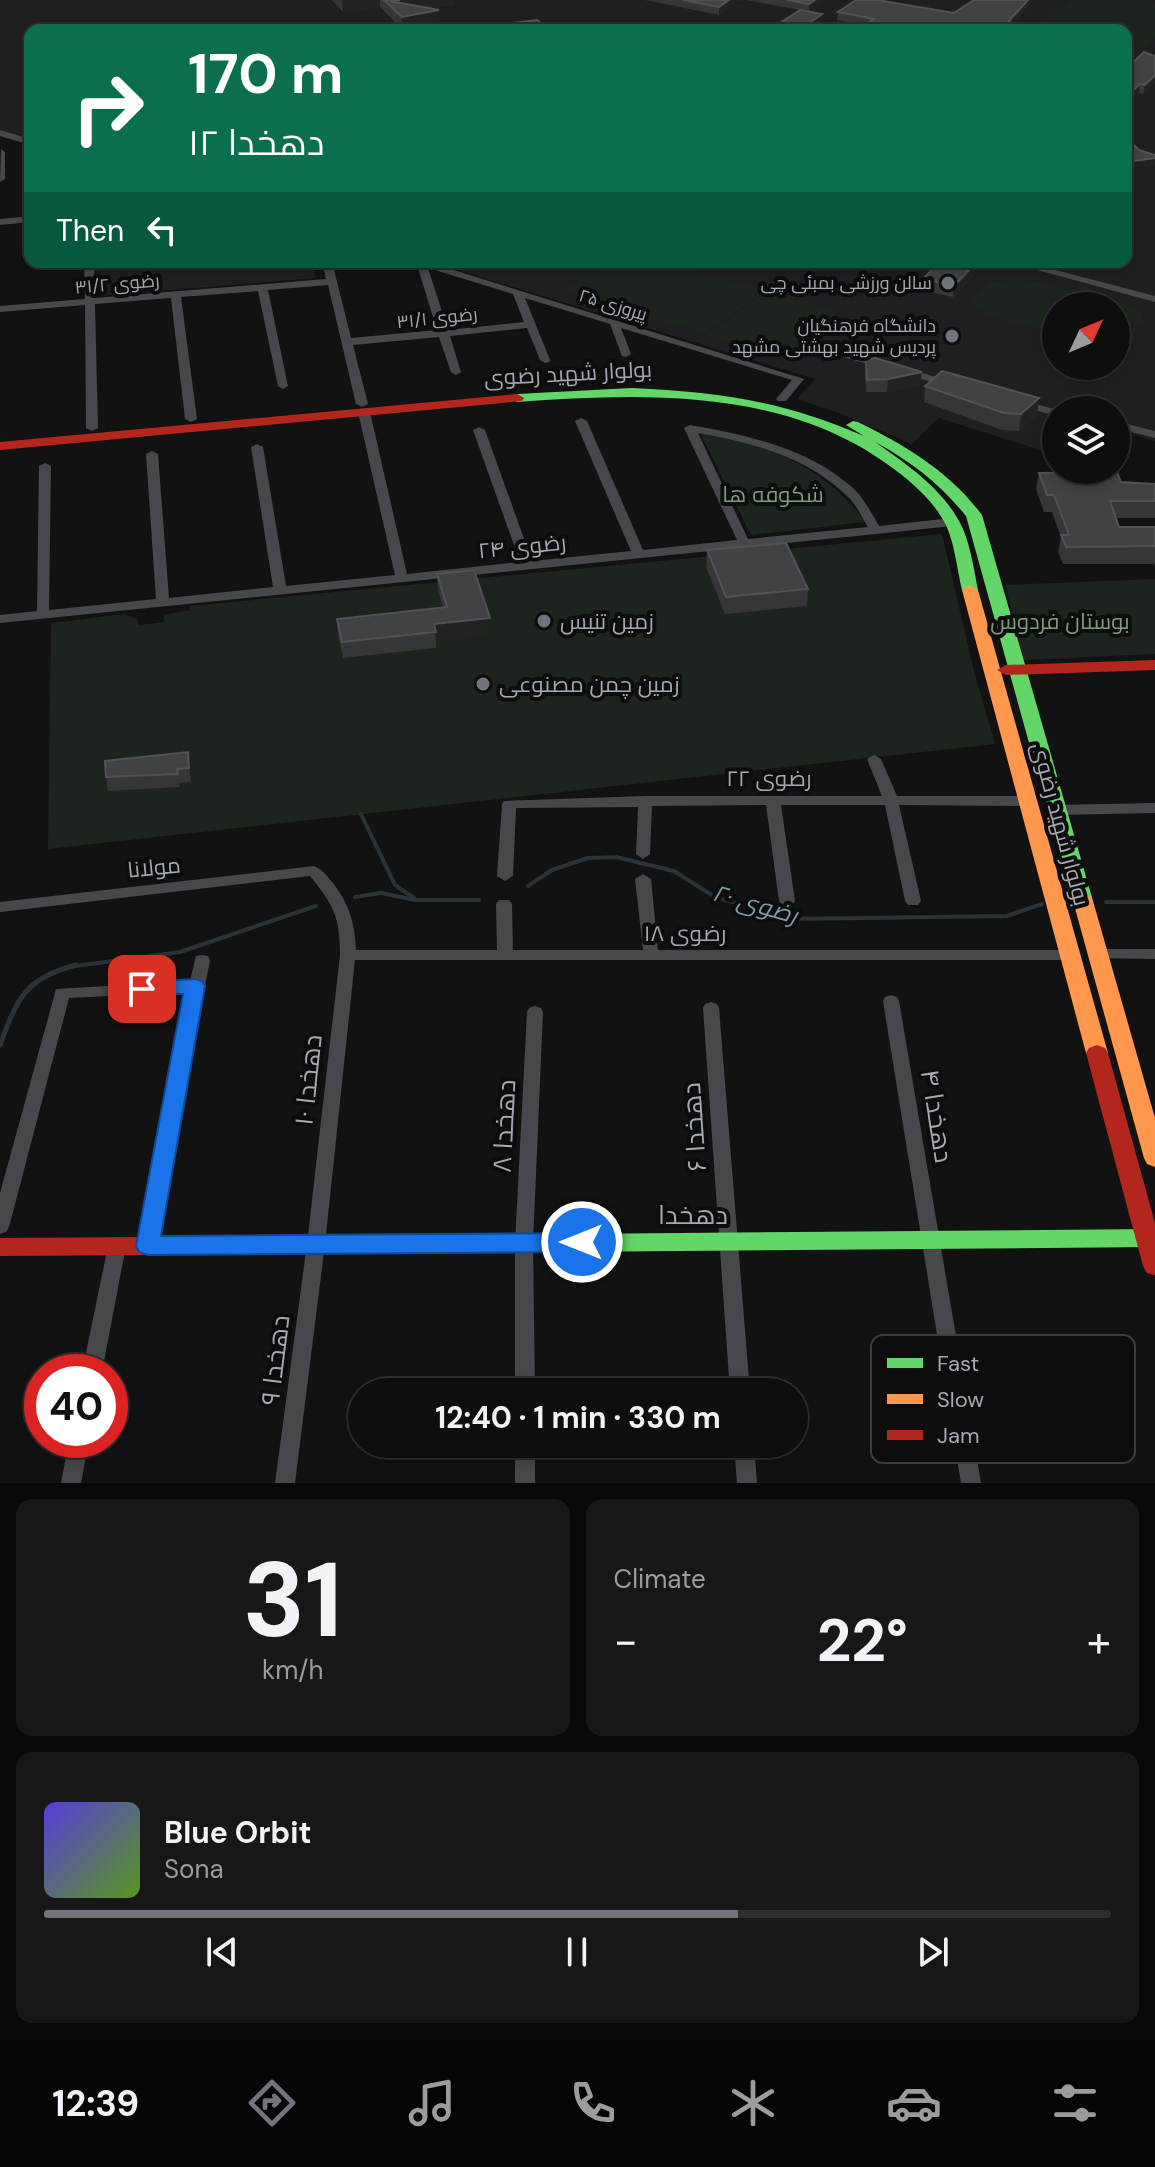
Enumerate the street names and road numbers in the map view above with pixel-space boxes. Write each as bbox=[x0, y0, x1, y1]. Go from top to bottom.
street label: رضوی ۳۱/۲ bbox=[74, 268, 160, 300]
street label: پیروزی ۲۵ bbox=[576, 283, 650, 327]
street label: رضوی ۳۱/۱ bbox=[395, 302, 479, 334]
street label: بولوار شهید رضوی bbox=[483, 355, 653, 392]
street label: رضوی ۲۴ bbox=[477, 527, 567, 566]
street label: بولوار شهید رضوی bbox=[1025, 739, 1096, 909]
street label: رضوی ۲۲ bbox=[726, 764, 812, 793]
street label: مولانا bbox=[126, 850, 182, 885]
street label: رضوی ۱۸ bbox=[644, 919, 726, 948]
street label: دهخدا ۱۰ bbox=[286, 1033, 330, 1127]
street label: دهخدا ۴ bbox=[913, 1067, 961, 1165]
street label: دهخدا ۸ bbox=[485, 1079, 523, 1173]
street label: دهخدا ۶ bbox=[674, 1081, 714, 1173]
street label: دهخدا bbox=[658, 1198, 728, 1232]
street label: دهخدا ۹ bbox=[253, 1313, 297, 1407]

